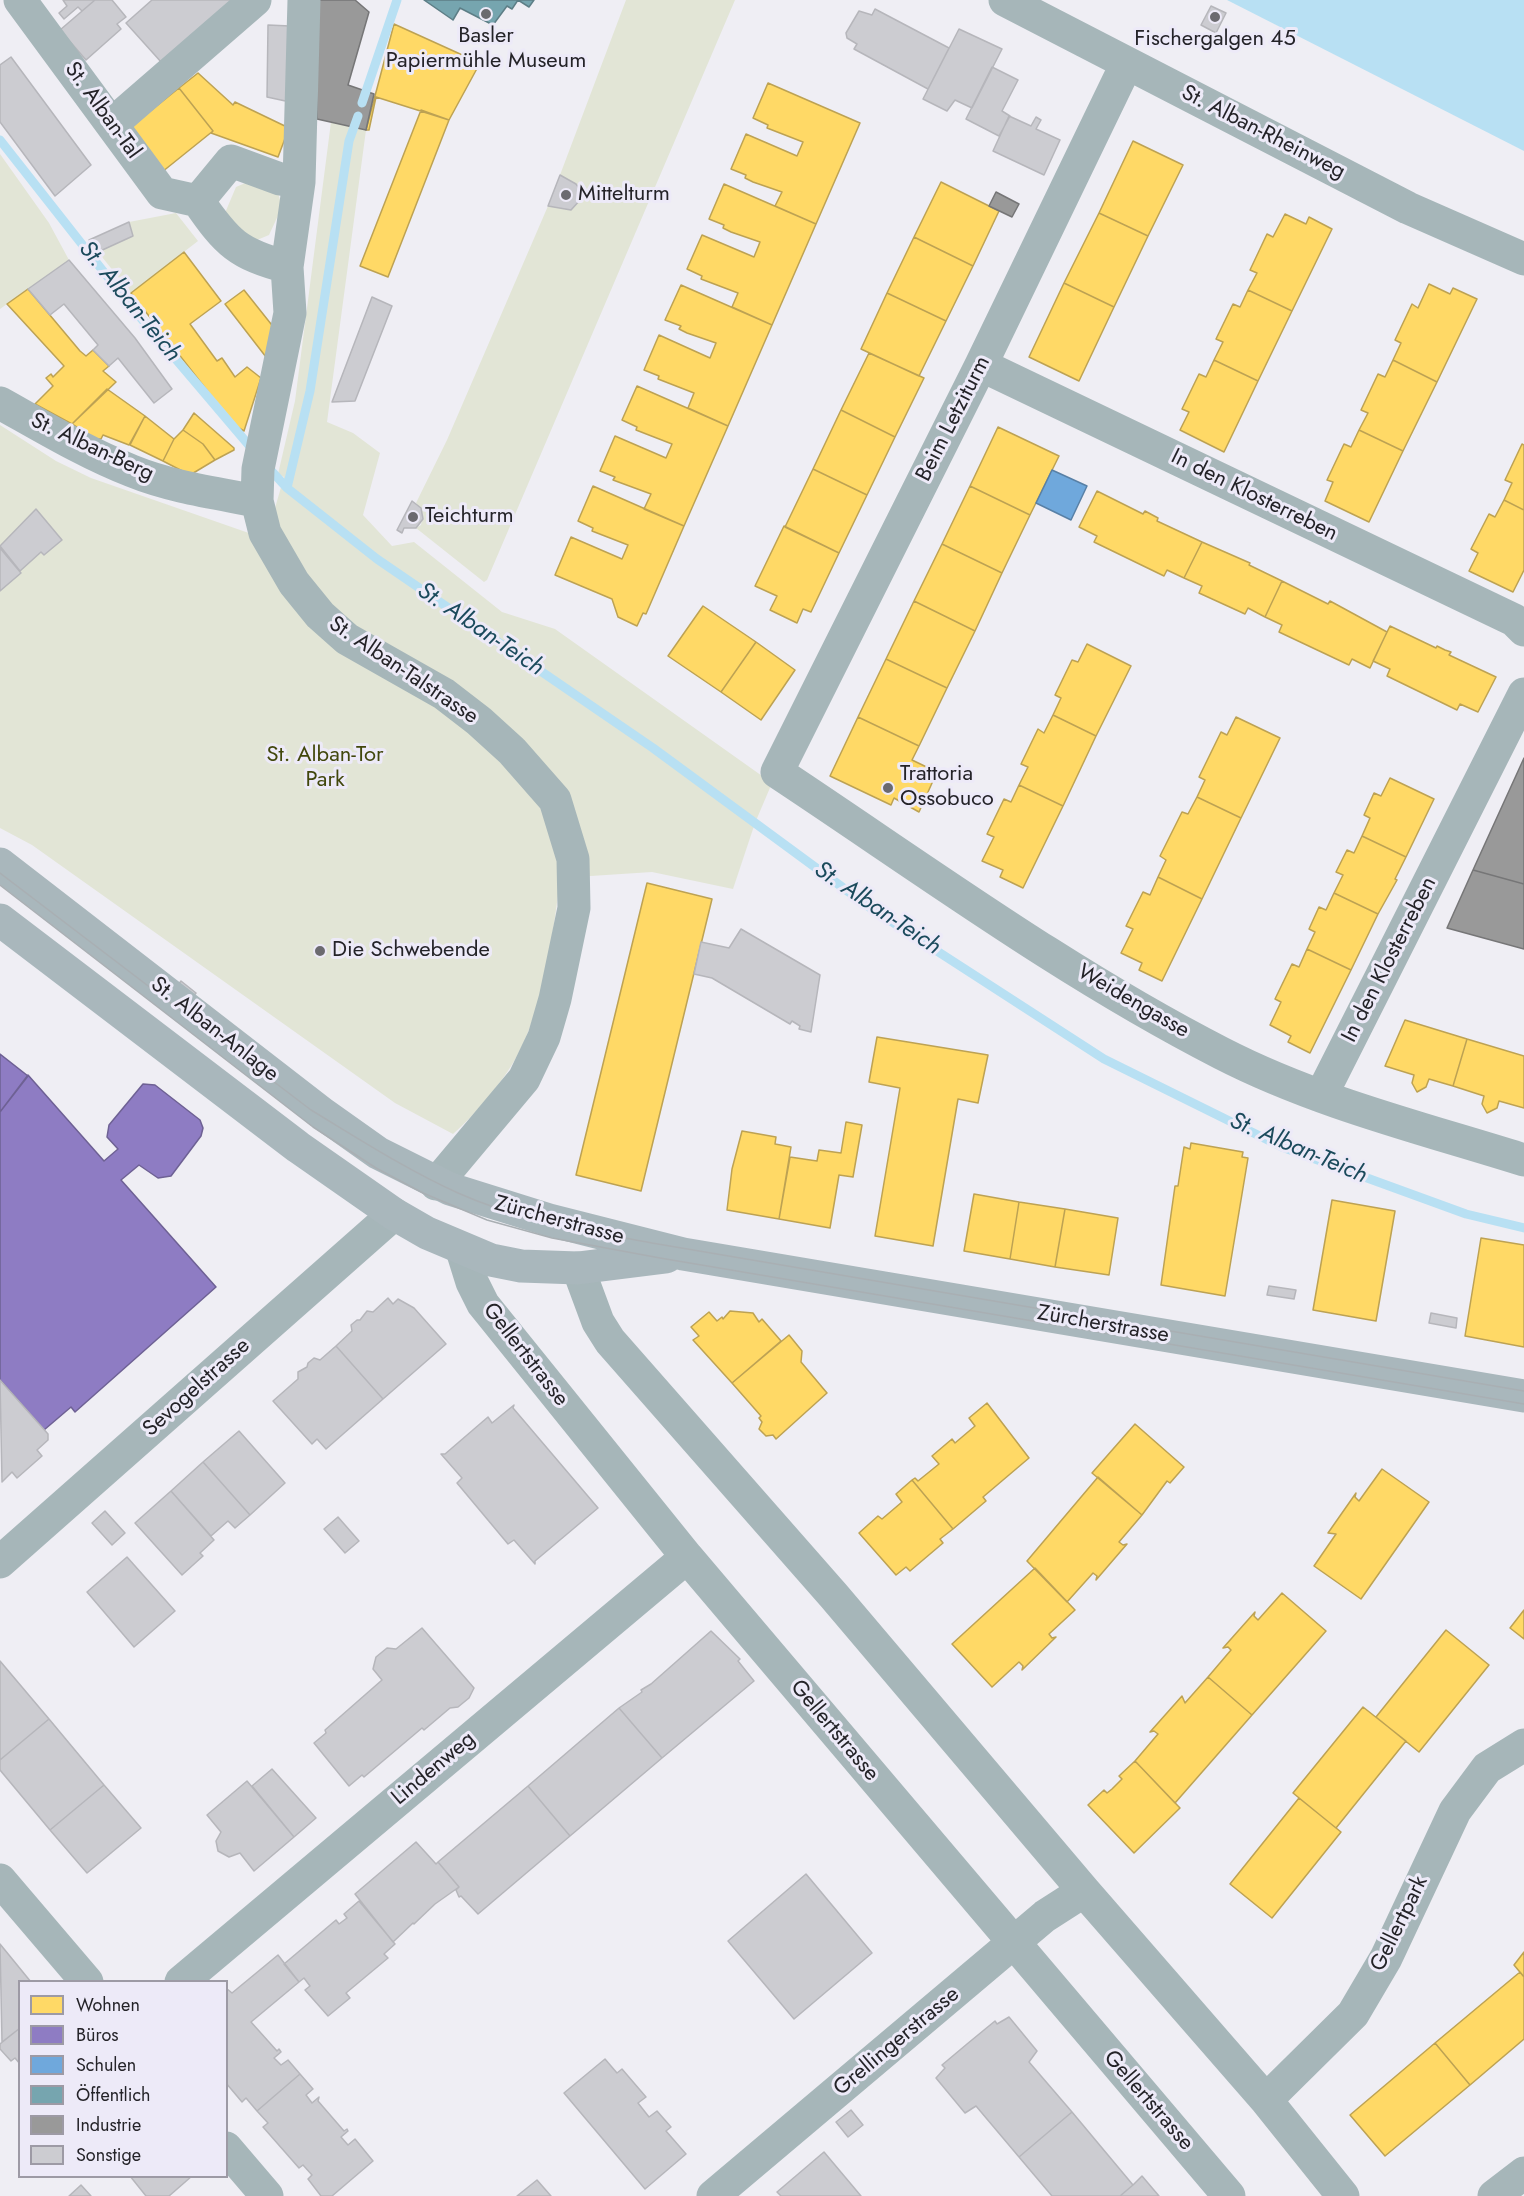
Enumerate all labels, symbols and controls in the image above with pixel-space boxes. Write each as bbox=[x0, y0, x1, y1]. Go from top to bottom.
marker: Basler Papiermühle Museum bbox=[479, 7, 493, 21]
marker: Fischergalgen 45 bbox=[1208, 10, 1222, 24]
place label: Basler Papiermühle Museum bbox=[386, 24, 586, 76]
place label: Fischergalgen 45 bbox=[1134, 27, 1296, 53]
street label: St. Alban-Tal bbox=[58, 57, 146, 165]
street label: St. Alban-Rheinweg bbox=[1177, 80, 1349, 186]
place label: Mittelturm bbox=[578, 182, 670, 208]
marker: Mittelturm bbox=[559, 188, 573, 202]
water label: St. Alban-Teich bbox=[72, 236, 186, 368]
street label: Beim Letziturm bbox=[911, 352, 997, 486]
street label: St. Alban-Berg bbox=[26, 408, 158, 488]
street label: In den Klosterreben bbox=[1166, 444, 1342, 548]
place label: Teichturm bbox=[425, 504, 514, 530]
marker: Teichturm bbox=[406, 510, 420, 524]
water label: St. Alban-Teich bbox=[411, 577, 549, 683]
street label: St. Alban-Talstrasse bbox=[323, 611, 483, 731]
park label: St. Alban-Tor Park bbox=[267, 743, 383, 794]
place label: Trattoria Ossobuco bbox=[900, 762, 994, 813]
marker: Trattoria Ossobuco bbox=[881, 781, 895, 795]
water label: St. Alban-Teich bbox=[808, 856, 946, 962]
street label: In den Klosterreben bbox=[1337, 873, 1443, 1047]
place label: Die Schwebende bbox=[332, 938, 490, 964]
marker: Die Schwebende bbox=[313, 944, 327, 958]
street label: Weidengasse bbox=[1072, 959, 1194, 1045]
street label: St. Alban-Anlage bbox=[145, 972, 283, 1088]
water label: St. Alban-Teich bbox=[1225, 1107, 1371, 1191]
street label: Zürcherstrasse bbox=[491, 1191, 627, 1251]
street label: Gellertstrasse bbox=[476, 1298, 574, 1412]
street label: Zürcherstrasse bbox=[1035, 1300, 1171, 1350]
street label: Sevogelstrasse bbox=[138, 1333, 256, 1443]
street label: Gellertstrasse bbox=[784, 1675, 884, 1787]
street label: Lindenweg bbox=[387, 1726, 481, 1812]
street label: Gellertpark bbox=[1366, 1872, 1434, 1976]
legend bbox=[18, 1980, 228, 2178]
street label: Grellingerstrasse bbox=[829, 1982, 965, 2102]
text: Wohnen bbox=[76, 1992, 140, 2018]
text: Büros bbox=[76, 2022, 118, 2048]
street label: Gellertstrasse bbox=[1097, 2046, 1199, 2156]
text: Schulen bbox=[76, 2052, 136, 2078]
text: Öffentlich bbox=[76, 2082, 150, 2108]
text: Industrie bbox=[76, 2112, 141, 2138]
text: Sonstige bbox=[76, 2142, 141, 2168]

